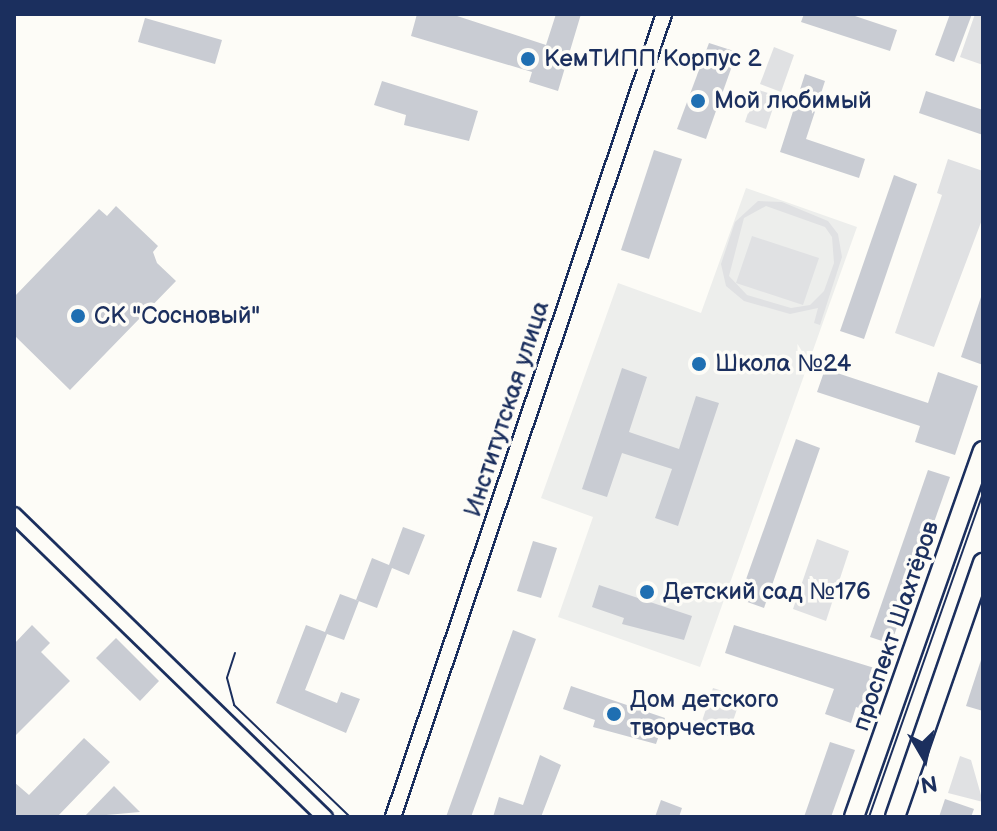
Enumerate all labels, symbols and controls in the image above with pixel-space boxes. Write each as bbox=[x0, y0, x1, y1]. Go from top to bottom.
place label: КемТИПП Корпус 2 bbox=[544, 45, 762, 73]
marker: КемТИПП Корпус 2 bbox=[519, 50, 537, 68]
place label: Мой любимый bbox=[714, 87, 872, 115]
marker: Мой любимый bbox=[689, 92, 707, 110]
street label: Институтская улица bbox=[459, 297, 555, 521]
place label: СК "Сосновый" bbox=[94, 302, 260, 330]
marker: СК "Сосновый" bbox=[69, 307, 87, 325]
place label: Школа №24 bbox=[715, 350, 851, 378]
marker: Школа №24 bbox=[690, 355, 708, 373]
street label: проспект Шахтёров bbox=[847, 517, 945, 735]
place label: Детский сад №176 bbox=[663, 578, 871, 606]
marker: Детский сад №176 bbox=[638, 583, 656, 601]
place label: Дом детского творчества bbox=[630, 686, 778, 742]
marker: Дом детского творчества bbox=[605, 705, 623, 723]
north arrow bbox=[885, 719, 965, 799]
text: N bbox=[919, 769, 939, 798]

